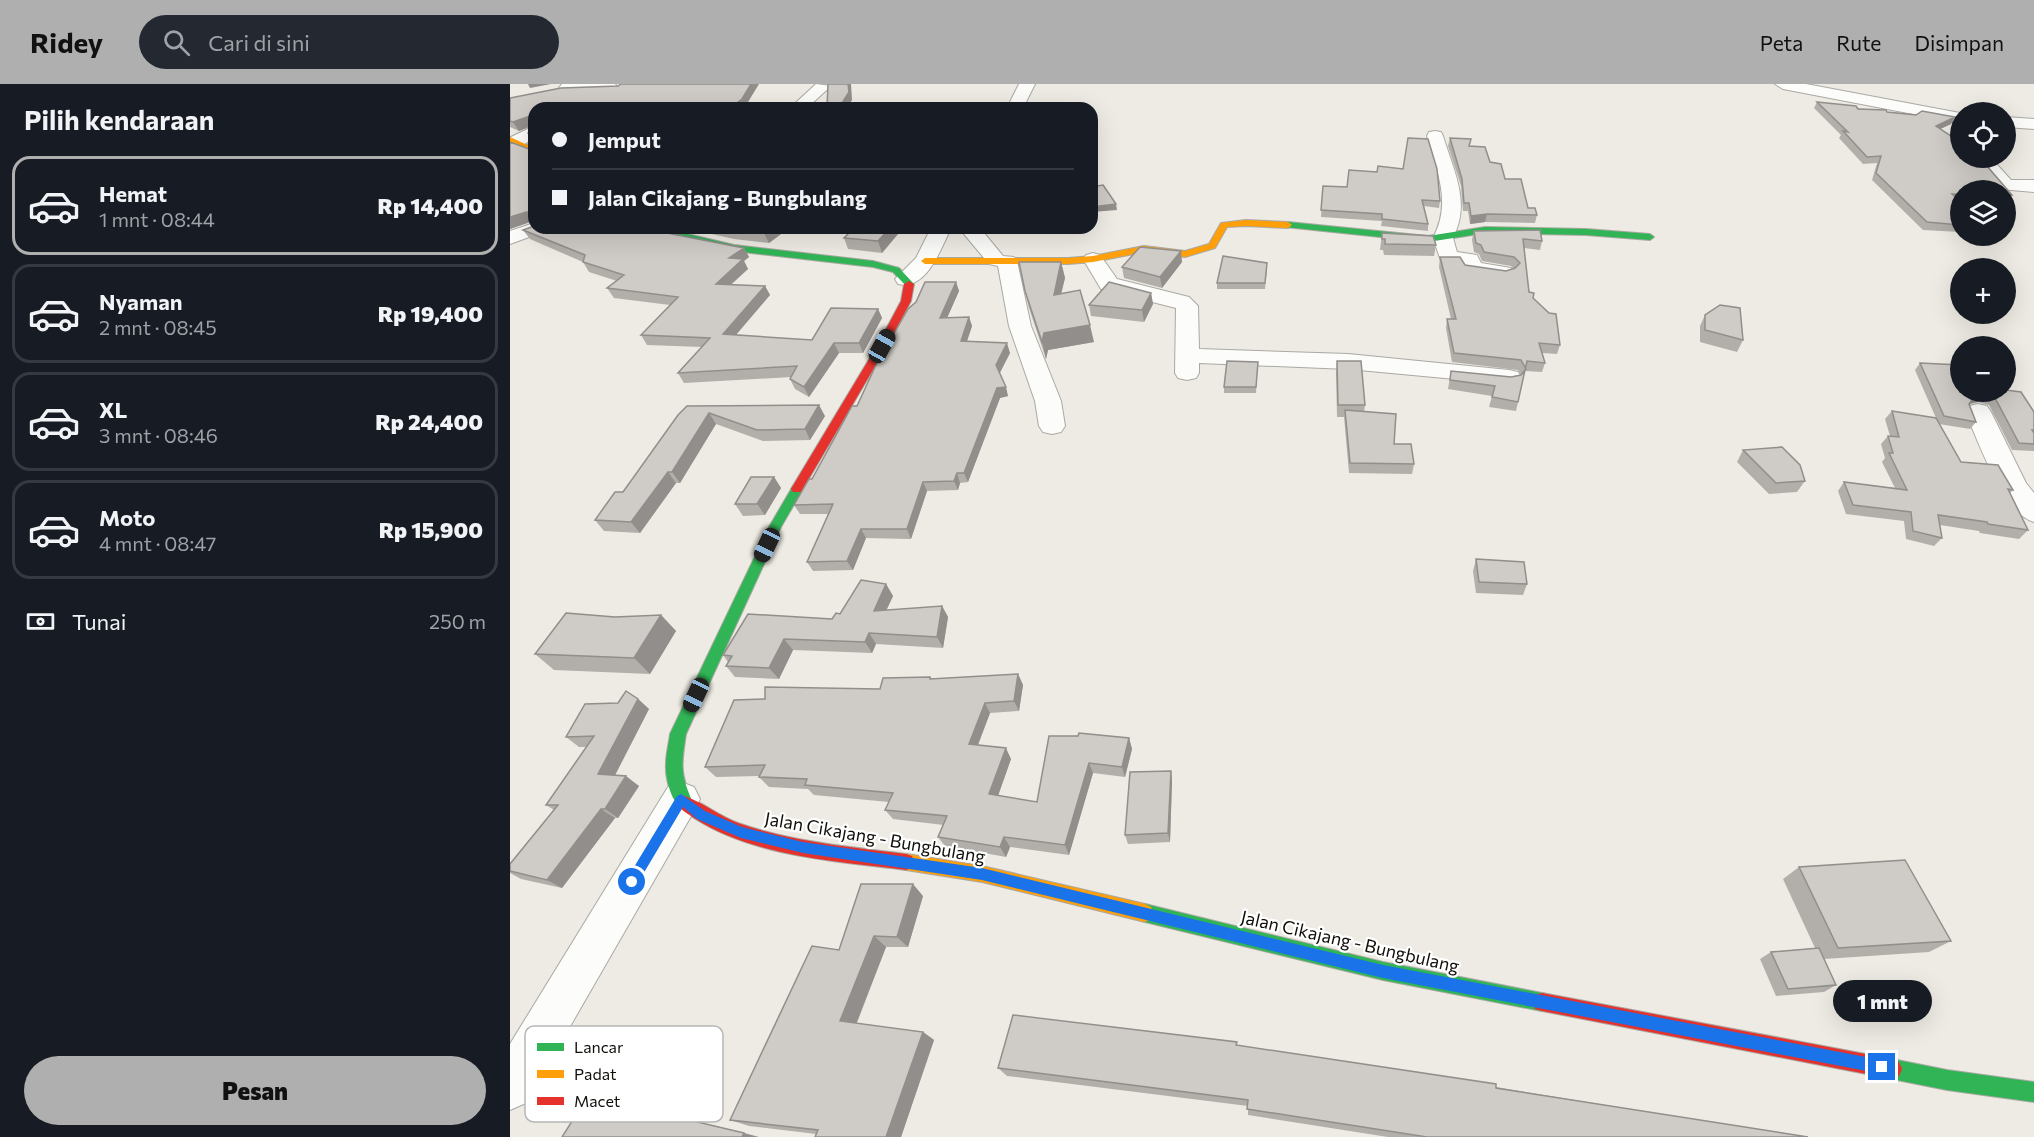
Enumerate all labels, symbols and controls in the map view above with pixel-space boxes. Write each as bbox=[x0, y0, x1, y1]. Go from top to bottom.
search box bbox=[139, 15, 559, 69]
text: Ridey bbox=[30, 25, 103, 59]
icon: search bbox=[160, 26, 193, 59]
text: Cari di sini bbox=[208, 29, 310, 56]
text: Peta bbox=[1760, 30, 1803, 55]
text: Rute bbox=[1836, 30, 1881, 55]
text: Disimpan bbox=[1914, 30, 2004, 55]
map controls bbox=[1950, 102, 2016, 402]
button: locate bbox=[1950, 102, 2016, 168]
text: Pilih kendaraan bbox=[24, 103, 214, 136]
text: Jemput bbox=[588, 126, 661, 153]
icon: car bbox=[27, 179, 81, 233]
text: Hemat bbox=[99, 180, 167, 207]
button: layers bbox=[1950, 180, 2016, 246]
text: Jalan Cikajang - Bungbulang bbox=[588, 184, 867, 211]
text: Rp 14,400 bbox=[378, 192, 483, 219]
text: 1 mnt · 08:44 bbox=[99, 207, 215, 231]
button: + bbox=[1950, 258, 2016, 324]
icon: car bbox=[27, 287, 81, 341]
text: Nyaman bbox=[99, 288, 182, 315]
text: Rp 19,400 bbox=[378, 300, 483, 327]
text: 2 mnt · 08:45 bbox=[99, 315, 217, 339]
car bbox=[865, 326, 899, 366]
button: − bbox=[1950, 336, 2016, 402]
icon: car bbox=[27, 395, 81, 449]
text: XL bbox=[99, 396, 127, 423]
text: Rp 24,400 bbox=[375, 408, 483, 435]
text: 3 mnt · 08:46 bbox=[99, 423, 218, 447]
icon: car bbox=[27, 503, 81, 557]
text: Moto bbox=[99, 504, 155, 531]
text: Rp 15,900 bbox=[379, 516, 483, 543]
car bbox=[751, 525, 783, 565]
text: 4 mnt · 08:47 bbox=[99, 531, 216, 555]
icon: cash bbox=[24, 605, 57, 638]
text: Tunai bbox=[72, 608, 126, 635]
text: 250 m bbox=[429, 609, 486, 633]
car bbox=[680, 675, 712, 715]
street label: Jalan Cikajang - Bungbulang bbox=[763, 807, 987, 867]
route start bbox=[618, 868, 645, 895]
street label: Jalan Cikajang - Bungbulang bbox=[1239, 905, 1462, 977]
callout: 1 mnt bbox=[1832, 980, 1932, 1022]
text: 1 mnt bbox=[1857, 989, 1908, 1013]
legend bbox=[525, 1026, 723, 1122]
text: Lancar bbox=[574, 1037, 624, 1056]
route end bbox=[1868, 1053, 1895, 1080]
button: Pesan bbox=[24, 1056, 486, 1125]
text: Padat bbox=[574, 1064, 617, 1083]
text: Macet bbox=[574, 1091, 621, 1110]

